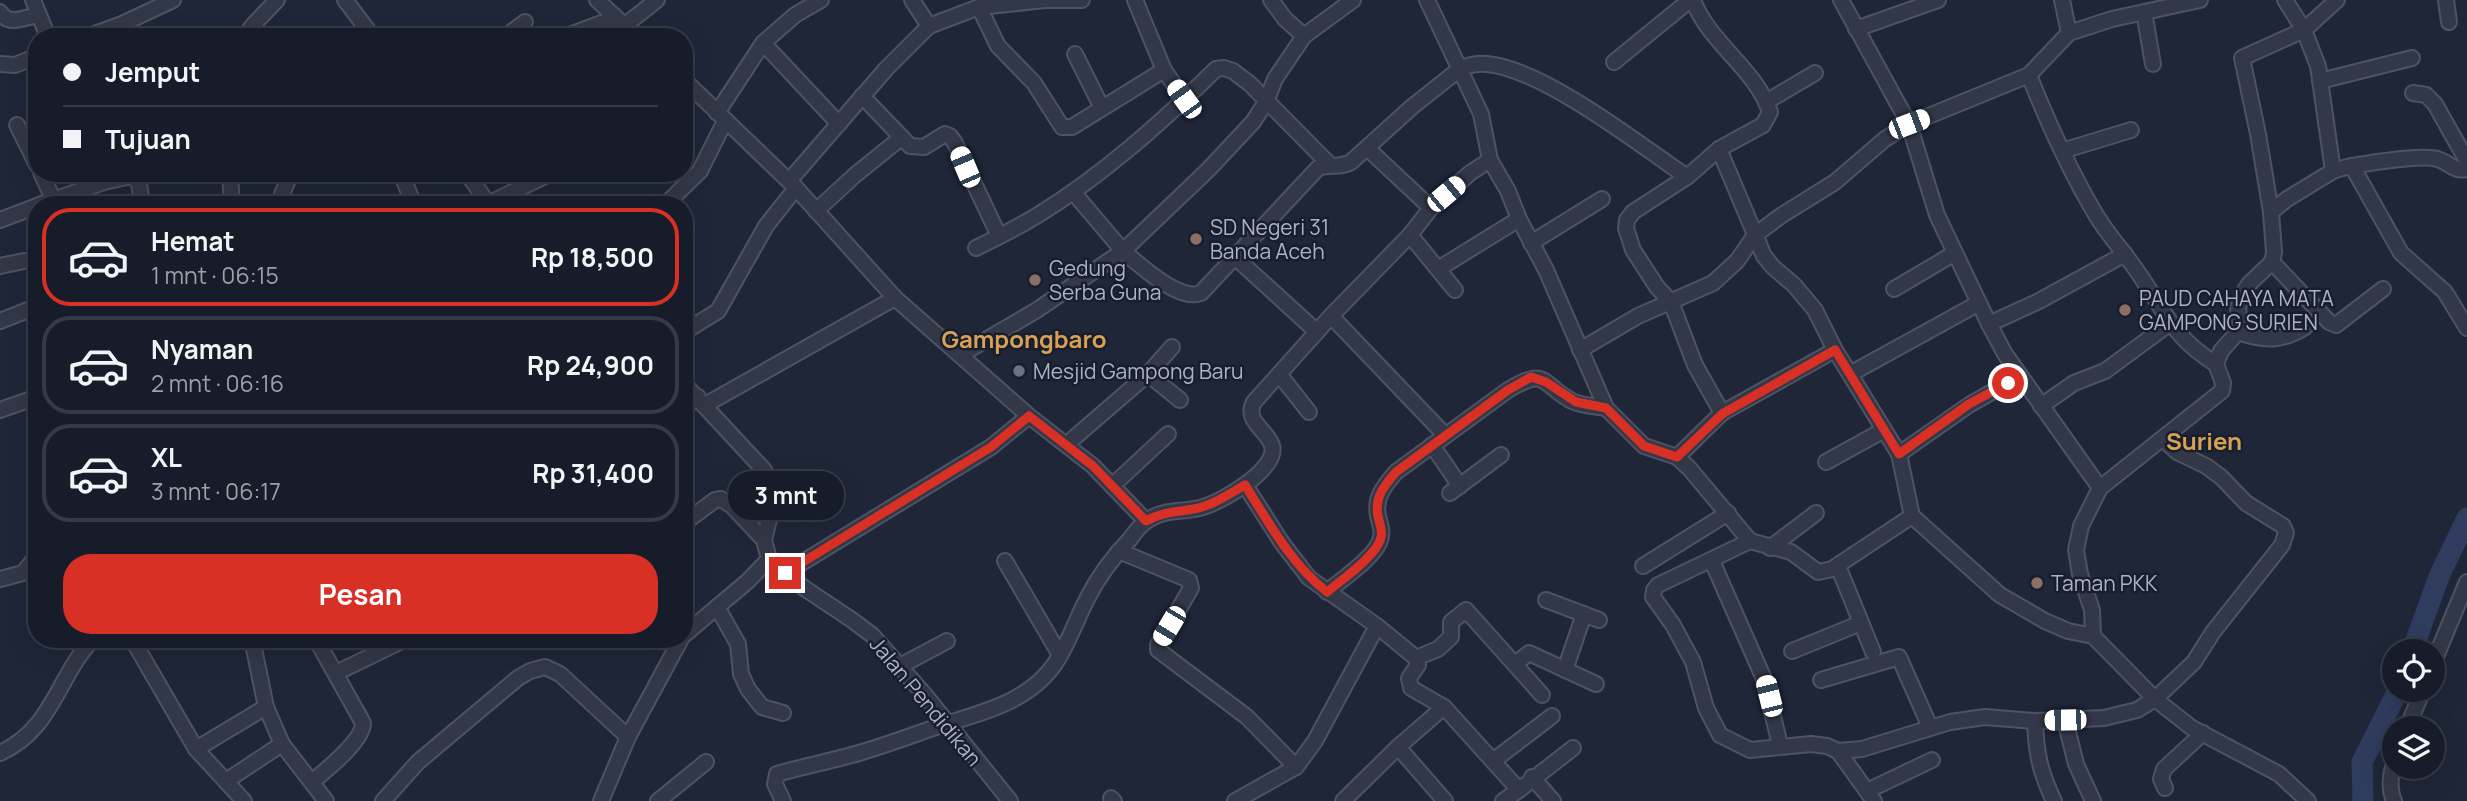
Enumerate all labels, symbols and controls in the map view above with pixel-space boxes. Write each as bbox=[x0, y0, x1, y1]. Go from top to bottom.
text: Jemput bbox=[105, 54, 200, 90]
car bbox=[1164, 76, 1205, 122]
car bbox=[1886, 107, 1933, 141]
text: Tujuan bbox=[105, 121, 191, 157]
car bbox=[948, 144, 983, 190]
car bbox=[1424, 172, 1469, 216]
place label: SD Negeri 31 Banda Aceh bbox=[1210, 213, 1329, 265]
text: Hemat bbox=[151, 223, 235, 259]
icon: car bbox=[67, 226, 130, 289]
marker: SD Negeri 31 Banda Aceh bbox=[1188, 231, 1204, 247]
text: Rp 18,500 bbox=[531, 239, 654, 275]
place label: Gedung Serba Guna bbox=[1049, 254, 1162, 306]
text: 1 mnt · 06:15 bbox=[151, 259, 279, 291]
marker: Gedung Serba Guna bbox=[1027, 272, 1043, 288]
place label: PAUD CAHAYA MATA GAMPONG SURIEN bbox=[2139, 284, 2334, 336]
marker: PAUD CAHAYA MATA GAMPONG SURIEN bbox=[2117, 302, 2133, 318]
district label: Gampongbaro bbox=[941, 322, 1107, 355]
text: Nyaman bbox=[151, 331, 253, 367]
icon: car bbox=[67, 334, 130, 397]
text: Rp 24,900 bbox=[527, 347, 654, 383]
place label: Mesjid Gampong Baru bbox=[1033, 357, 1244, 385]
marker: Mesjid Gampong Baru bbox=[1011, 363, 1027, 379]
text: 2 mnt · 06:16 bbox=[151, 367, 284, 399]
route start bbox=[1992, 367, 2024, 399]
district label: Surien bbox=[2166, 424, 2242, 457]
text: XL bbox=[151, 439, 182, 475]
icon: car bbox=[67, 442, 130, 505]
text: Rp 31,400 bbox=[532, 455, 654, 491]
callout: 3 mnt bbox=[727, 472, 843, 520]
text: 3 mnt · 06:17 bbox=[151, 475, 281, 507]
text: 3 mnt bbox=[755, 479, 818, 511]
button: Pesan bbox=[63, 554, 658, 634]
route end bbox=[769, 557, 801, 589]
place label: Taman PKK bbox=[2051, 569, 2158, 597]
marker: Taman PKK bbox=[2029, 575, 2045, 591]
car bbox=[1150, 603, 1189, 649]
street label: Jalan Pendidikan bbox=[864, 630, 988, 772]
map controls bbox=[2382, 639, 2445, 779]
button: locate bbox=[2382, 639, 2445, 702]
car bbox=[1754, 673, 1785, 719]
car bbox=[2044, 709, 2087, 731]
button: layers bbox=[2382, 716, 2445, 779]

